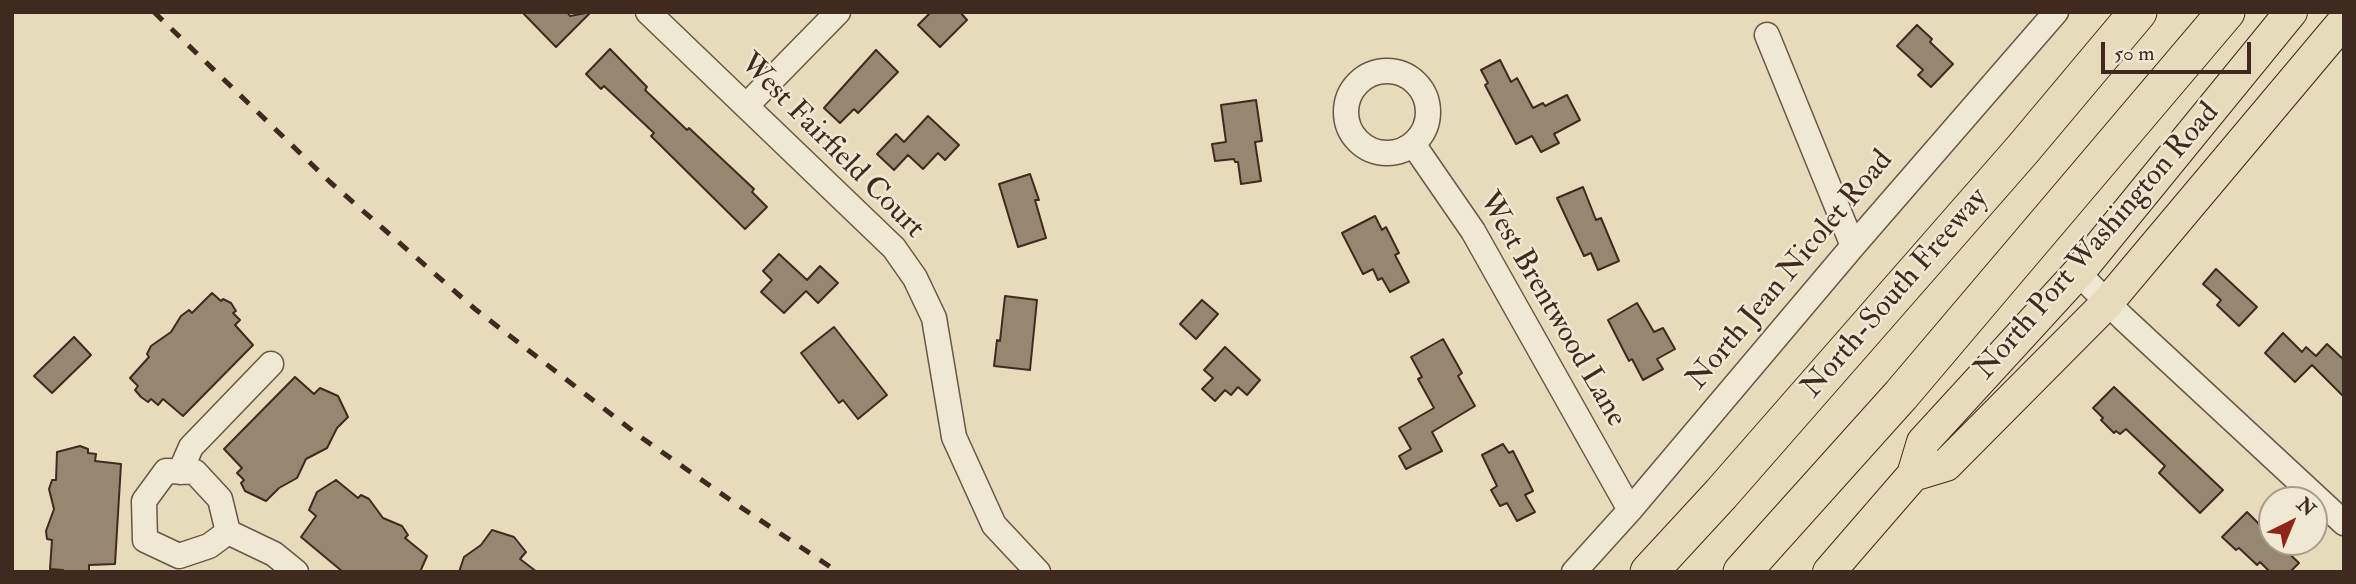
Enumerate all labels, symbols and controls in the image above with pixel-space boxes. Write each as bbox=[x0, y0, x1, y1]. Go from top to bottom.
scale bar bbox=[2104, 28, 2254, 72]
text: 50 m bbox=[2114, 40, 2155, 67]
street label: West Fairfield Court bbox=[731, 47, 931, 247]
street label: North Port Washington Road bbox=[1968, 96, 2228, 388]
street label: North Jean Nicolet Road bbox=[1680, 144, 1902, 398]
street label: North-South Freeway bbox=[1795, 182, 1997, 406]
street label: West Brentwood Lane bbox=[1469, 186, 1633, 434]
north arrow bbox=[2258, 486, 2328, 556]
text: N bbox=[2292, 493, 2320, 522]

